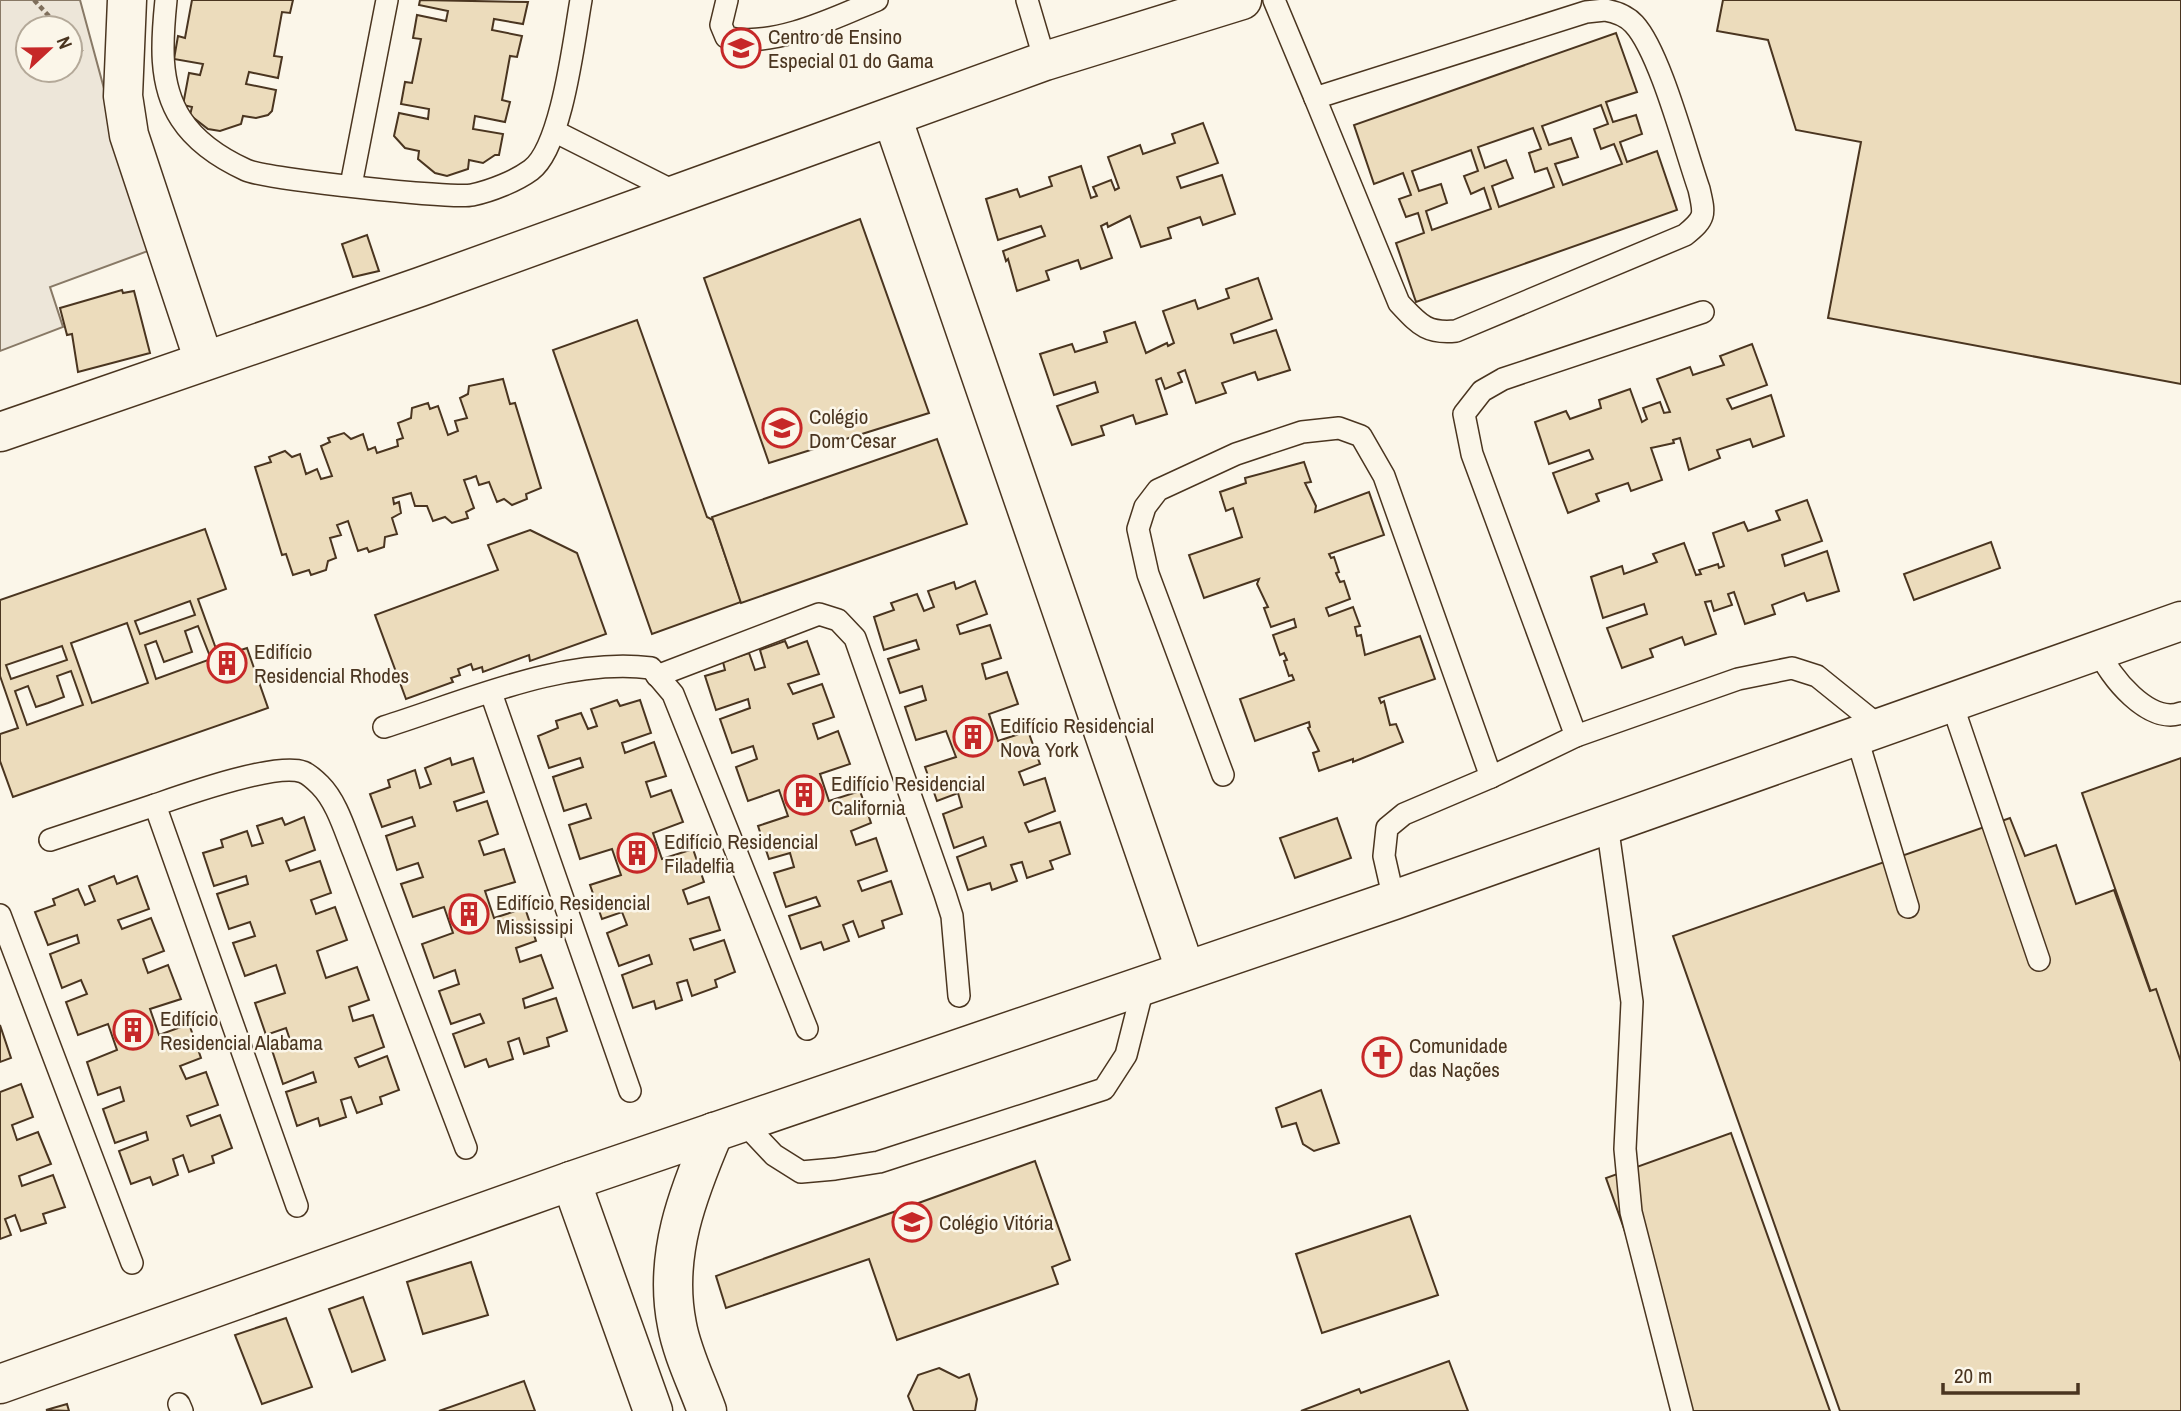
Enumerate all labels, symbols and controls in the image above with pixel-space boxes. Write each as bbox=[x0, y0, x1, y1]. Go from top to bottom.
north arrow bbox=[14, 14, 84, 84]
place label: Centro de Ensino Especial 01 do Gama bbox=[768, 22, 934, 75]
school or university icon: Centro de Ensino Especial 01 do Gama bbox=[720, 27, 762, 69]
text: N bbox=[51, 33, 79, 53]
place label: Colégio Dom Cesar bbox=[809, 402, 896, 455]
school or university icon: Colégio Dom Cesar bbox=[761, 407, 803, 449]
place label: Edifício Residencial Rhodes bbox=[254, 637, 409, 690]
building icon: Edifício Residencial Rhodes bbox=[206, 642, 248, 684]
place label: Edifício Residencial Nova York bbox=[1000, 711, 1154, 764]
building icon: Edifício Residencial Nova York bbox=[952, 716, 994, 758]
place label: Edifício Residencial California bbox=[831, 769, 985, 822]
building icon: Edifício Residencial California bbox=[783, 774, 825, 816]
place label: Edifício Residencial Filadelfia bbox=[664, 827, 818, 880]
building icon: Edifício Residencial Filadelfia bbox=[616, 832, 658, 874]
place label: Edifício Residencial Mississipi bbox=[496, 888, 650, 941]
building icon: Edifício Residencial Mississipi bbox=[448, 893, 490, 935]
place label: Edifício Residencial Alabama bbox=[160, 1004, 323, 1057]
building icon: Edifício Residencial Alabama bbox=[112, 1009, 154, 1051]
place label: Comunidade das Nações bbox=[1409, 1031, 1508, 1084]
church icon: Comunidade das Nações bbox=[1361, 1036, 1403, 1078]
school or university icon: Colégio Vitória bbox=[891, 1201, 933, 1243]
place label: Colégio Vitória bbox=[939, 1208, 1054, 1237]
scale bar bbox=[1943, 1352, 2078, 1396]
text: 20 m bbox=[1954, 1361, 1992, 1390]

